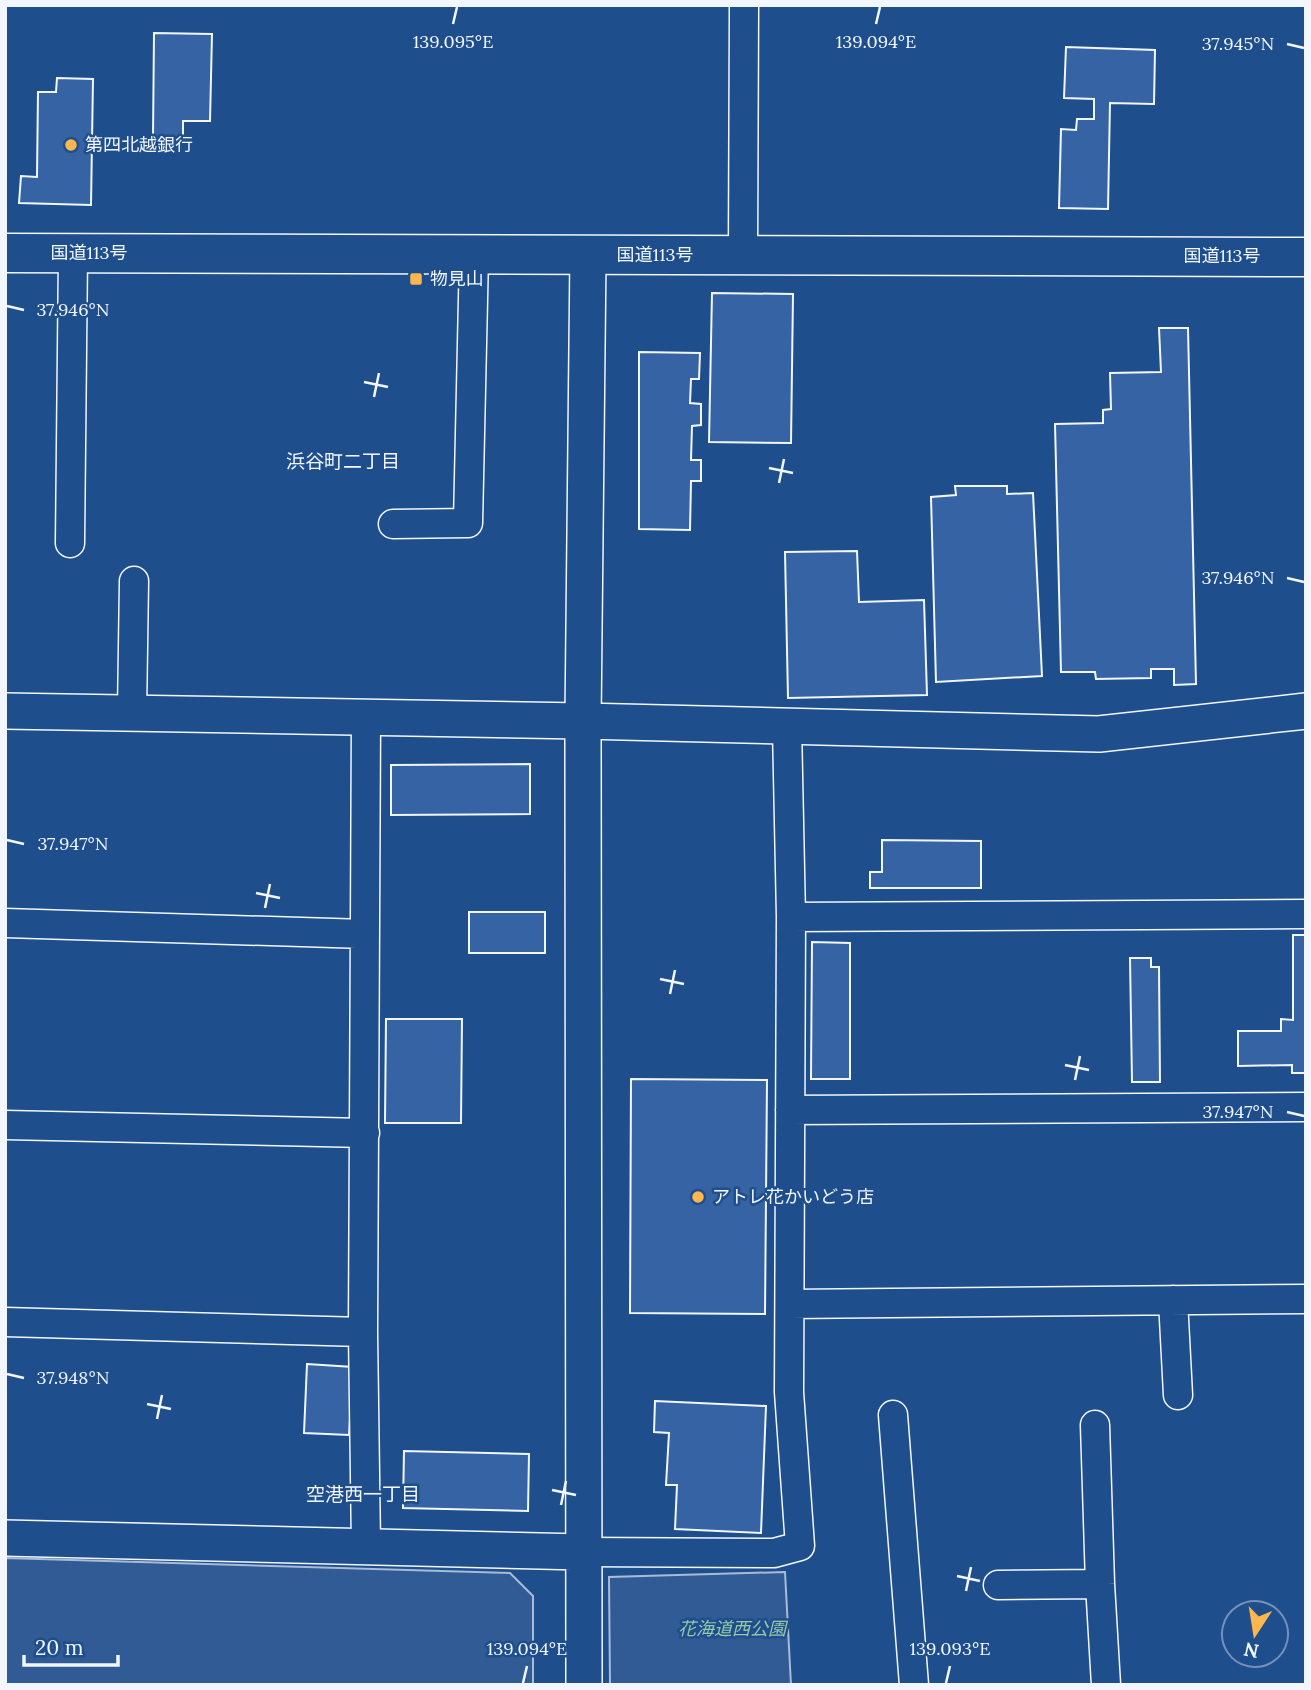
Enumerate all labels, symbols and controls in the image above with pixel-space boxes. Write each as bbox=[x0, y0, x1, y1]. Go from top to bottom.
text: 139.095°E bbox=[413, 30, 493, 53]
text: 139.094°E bbox=[836, 30, 916, 53]
text: 37.945°N bbox=[1202, 32, 1274, 55]
place label: 第四北越銀行 bbox=[85, 133, 193, 156]
marker: 第四北越銀行 bbox=[63, 137, 79, 153]
street label: 国道113号 bbox=[50, 241, 128, 264]
street label: 国道113号 bbox=[616, 243, 694, 266]
street label: 国道113号 bbox=[1183, 244, 1261, 267]
place label: 物見山 bbox=[430, 267, 484, 290]
marker: 物見山 bbox=[408, 271, 424, 287]
text: 37.946°N bbox=[36, 298, 110, 321]
district label: 浜谷町二丁目 bbox=[286, 449, 400, 473]
text: 37.946°N bbox=[1201, 566, 1275, 589]
text: 37.947°N bbox=[38, 832, 109, 855]
text: 37.947°N bbox=[1203, 1100, 1274, 1123]
place label: アトレ花かいどう店 bbox=[712, 1185, 874, 1208]
marker: アトレ花かいどう店 bbox=[690, 1189, 706, 1205]
text: 37.948°N bbox=[37, 1366, 109, 1389]
district label: 空港西一丁目 bbox=[306, 1482, 420, 1506]
north arrow bbox=[1220, 1599, 1290, 1669]
park label: 花海道西公園 bbox=[678, 1617, 789, 1640]
scale bar bbox=[24, 1624, 119, 1668]
text: 20 m bbox=[35, 1634, 84, 1661]
text: 139.094°E bbox=[487, 1637, 567, 1660]
text: 139.093°E bbox=[910, 1637, 990, 1660]
text: N bbox=[1241, 1637, 1261, 1664]

